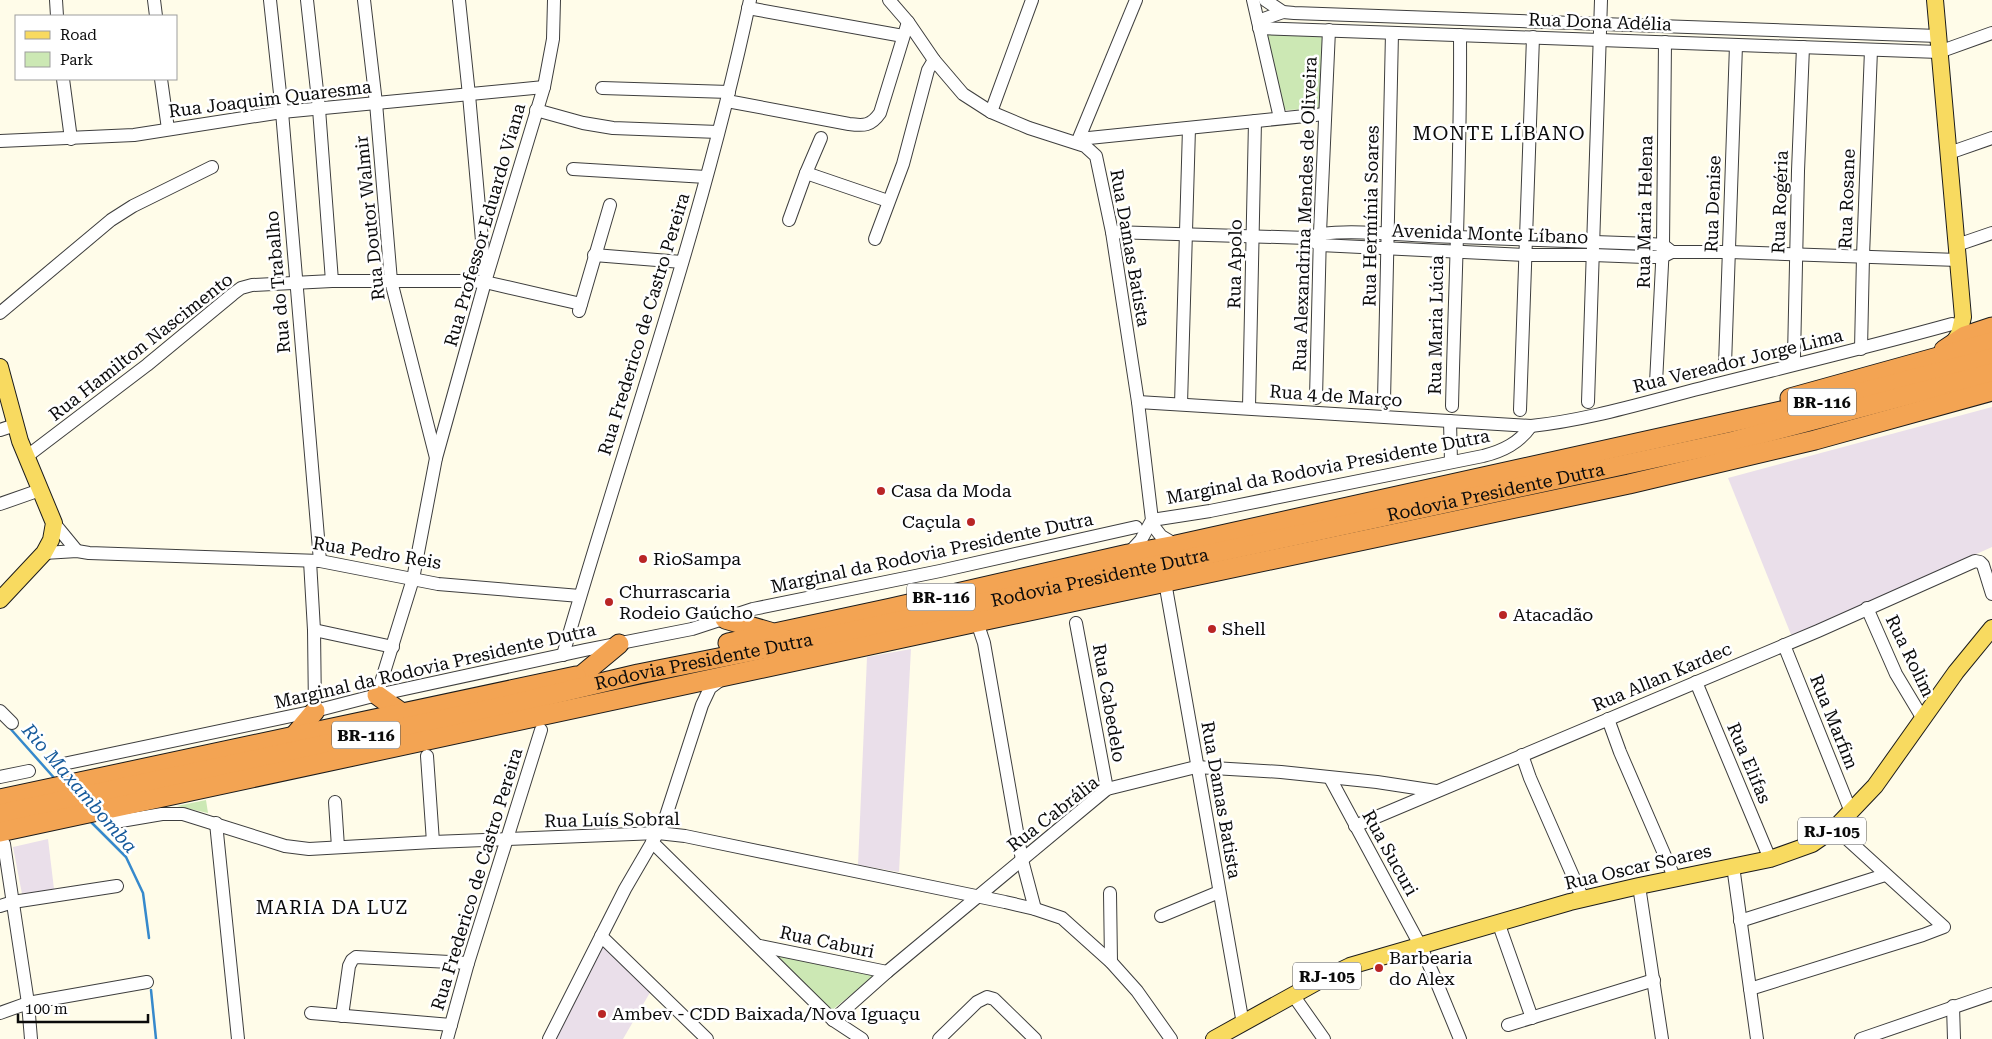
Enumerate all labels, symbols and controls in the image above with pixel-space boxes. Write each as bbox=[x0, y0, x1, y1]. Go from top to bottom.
street label: Rua Dona Adélia bbox=[1528, 9, 1672, 35]
legend bbox=[15, 15, 178, 80]
text: Road bbox=[60, 26, 97, 44]
text: Park bbox=[60, 51, 94, 69]
street label: Rua Alexandrina Mendes de Oliveira bbox=[1289, 56, 1321, 372]
street label: Rua Joaquim Quaresma bbox=[167, 76, 373, 121]
street label: Rua Professor Eduardo Viana bbox=[440, 101, 529, 349]
district label: MONTE LÍBANO bbox=[1412, 121, 1586, 145]
street label: Rua Hermínia Soares bbox=[1358, 125, 1383, 307]
street label: Rua Doutor Walmir bbox=[350, 134, 389, 302]
street label: Rua Maria Helena bbox=[1633, 135, 1656, 289]
street label: Rua Rosane bbox=[1834, 148, 1859, 250]
street label: Rua Rogéria bbox=[1767, 150, 1792, 254]
street label: Rua Denise bbox=[1700, 155, 1725, 253]
street label: Rua Damas Batista bbox=[1106, 167, 1155, 329]
street label: Rua Frederico de Castro Pereira bbox=[594, 190, 694, 458]
street label: Rua do Trabalho bbox=[261, 210, 294, 354]
street label: Rua Apolo bbox=[1223, 219, 1246, 309]
street label: Avenida Monte Líbano bbox=[1391, 220, 1589, 247]
street label: Rua Maria Lúcia bbox=[1424, 255, 1447, 395]
street label: Rua Hamilton Nascimento bbox=[45, 268, 237, 425]
street label: Rua Vereador Jorge Lima bbox=[1631, 324, 1845, 397]
street label: Rua 4 de Março bbox=[1269, 380, 1403, 411]
road number: BR-116 bbox=[1788, 388, 1856, 416]
street label: Marginal da Rodovia Presidente Dutra bbox=[1164, 425, 1492, 508]
street label: Rodovia Presidente Dutra bbox=[1385, 458, 1607, 526]
place label: Casa da Moda bbox=[891, 480, 1012, 501]
marker: Casa da Moda bbox=[875, 485, 887, 497]
street label: Marginal da Rodovia Presidente Dutra bbox=[769, 508, 1095, 597]
place label: Caçula bbox=[902, 511, 961, 532]
marker: Caçula bbox=[965, 516, 977, 528]
street label: Rua Pedro Reis bbox=[311, 532, 443, 573]
street label: Rodovia Presidente Dutra bbox=[989, 543, 1211, 611]
place label: RioSampa bbox=[653, 548, 741, 569]
marker: RioSampa bbox=[637, 553, 649, 565]
place label: Churrascaria Rodeio Gaúcho bbox=[619, 581, 753, 623]
road number: BR-116 bbox=[907, 584, 975, 610]
marker: Churrascaria Rodeio Gaúcho bbox=[603, 596, 615, 608]
place label: Atacadão bbox=[1513, 604, 1593, 625]
marker: Atacadão bbox=[1497, 609, 1509, 621]
street label: Rua Rolim bbox=[1882, 611, 1939, 700]
street label: Marginal da Rodovia Presidente Dutra bbox=[272, 618, 598, 713]
place label: Shell bbox=[1222, 618, 1266, 639]
marker: Shell bbox=[1206, 623, 1218, 635]
street label: Rodovia Presidente Dutra bbox=[592, 628, 815, 694]
street label: Rua Allan Kardec bbox=[1589, 638, 1734, 715]
street label: Rua Cabedelo bbox=[1089, 642, 1130, 764]
street label: Rua Marfim bbox=[1806, 671, 1863, 772]
water label: Rio Maxambomba bbox=[17, 718, 142, 858]
street label: Rua Damas Batista bbox=[1197, 719, 1246, 881]
street label: Rua Elifas bbox=[1723, 719, 1776, 806]
road number: BR-116 bbox=[332, 722, 400, 748]
street label: Rua Frederico de Castro Pereira bbox=[427, 745, 527, 1013]
street label: Rua Cabrália bbox=[1003, 771, 1103, 856]
street label: Rua Sucuri bbox=[1358, 806, 1423, 899]
street label: Rua Luís Sobral bbox=[544, 808, 680, 831]
road number: RJ-105 bbox=[1798, 818, 1866, 844]
street label: Rua Oscar Soares bbox=[1562, 839, 1713, 894]
district label: MARIA DA LUZ bbox=[256, 896, 408, 919]
street label: Rua Caburi bbox=[778, 921, 877, 962]
place label: Barbearia do Alex bbox=[1389, 947, 1472, 989]
road number: RJ-105 bbox=[1293, 962, 1361, 989]
marker: Barbearia do Alex bbox=[1373, 962, 1385, 974]
scale bar bbox=[18, 992, 148, 1024]
text: 100 m bbox=[25, 1000, 68, 1018]
place label: Ambev - CDD Baixada/Nova Iguaçu bbox=[612, 1003, 920, 1024]
marker: Ambev - CDD Baixada/Nova Iguaçu bbox=[596, 1008, 608, 1020]

